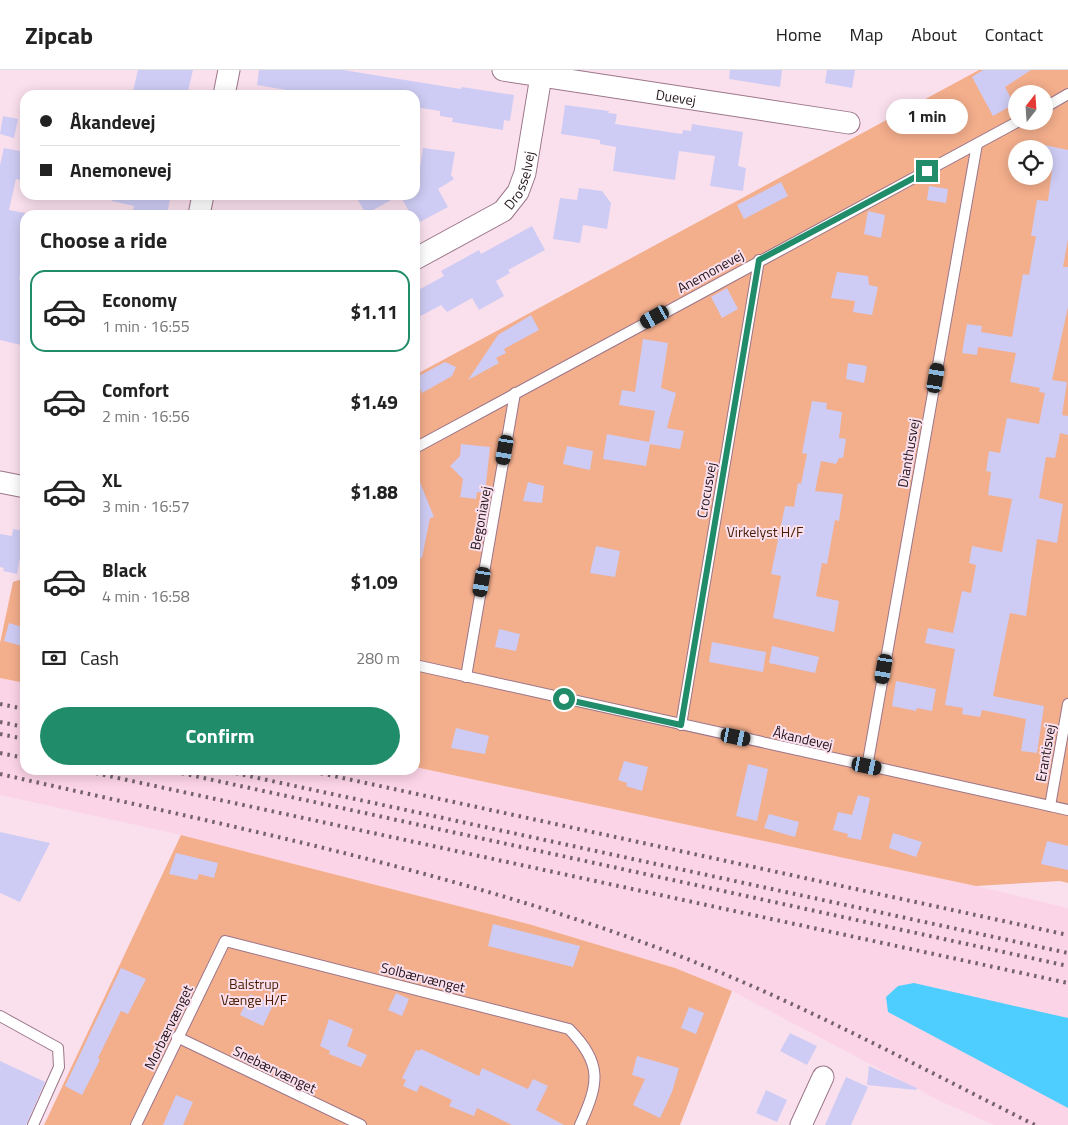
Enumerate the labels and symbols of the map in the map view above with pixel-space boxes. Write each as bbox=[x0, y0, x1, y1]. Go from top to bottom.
street label: Duevej bbox=[655, 83, 697, 110]
north arrow bbox=[1008, 85, 1052, 130]
callout: 1 min bbox=[886, 98, 968, 134]
street label: Drosselvej bbox=[498, 150, 539, 213]
route end bbox=[916, 160, 938, 182]
street label: Anemonevej bbox=[673, 244, 747, 298]
car bbox=[638, 303, 671, 331]
car bbox=[926, 362, 945, 394]
street label: Dianthusvej bbox=[892, 417, 924, 489]
car bbox=[495, 434, 514, 466]
street label: Crocusvej bbox=[691, 460, 721, 520]
street label: Begoniavej bbox=[464, 484, 496, 552]
park label: Virkelyst H/F bbox=[727, 521, 803, 542]
car bbox=[472, 566, 491, 598]
car bbox=[874, 653, 893, 685]
route start bbox=[553, 688, 575, 710]
street label: Åkandevej bbox=[771, 721, 835, 755]
street label: Erantisvej bbox=[1030, 723, 1060, 783]
car bbox=[719, 727, 752, 747]
car bbox=[850, 756, 883, 776]
street label: Solbærvænget bbox=[379, 956, 467, 998]
park label: Balstrup Vænge H/F bbox=[221, 973, 287, 1010]
street label: Morbærvænget bbox=[138, 981, 198, 1073]
street label: Snebærvænget bbox=[230, 1040, 320, 1098]

